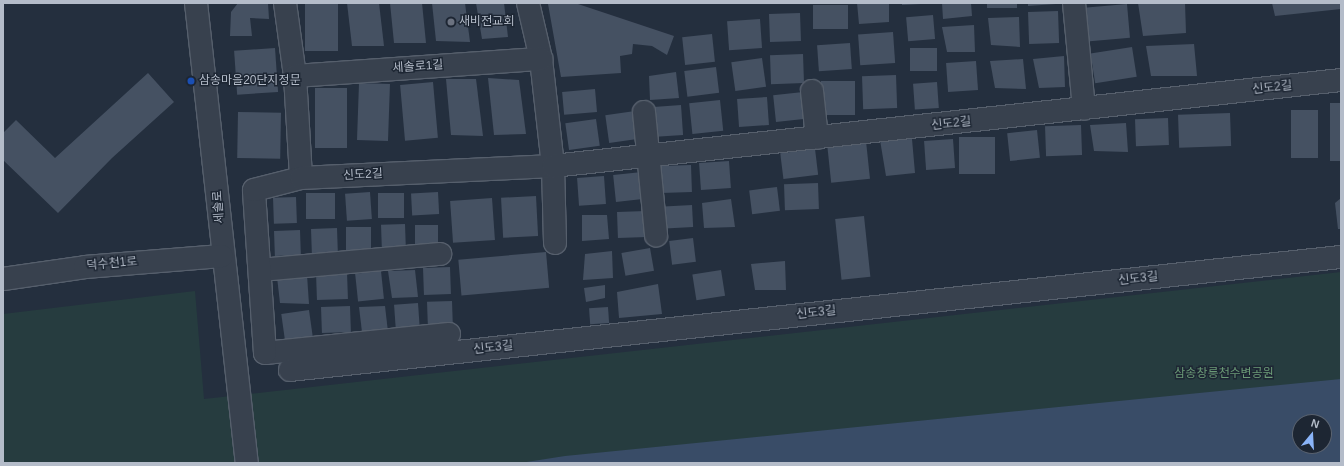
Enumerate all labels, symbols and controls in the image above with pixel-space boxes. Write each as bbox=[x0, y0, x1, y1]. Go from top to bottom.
place label: 새비전교회 bbox=[459, 15, 514, 29]
marker: 새비전교회 bbox=[446, 17, 456, 27]
street label: 세솔로1길 bbox=[392, 58, 444, 76]
place label: 삼송마을20단지정문 bbox=[199, 74, 301, 88]
marker: 삼송마을20단지정문 bbox=[186, 76, 196, 86]
street label: 신도2길 bbox=[1251, 79, 1293, 97]
street label: 신도2길 bbox=[930, 115, 972, 133]
street label: 신도2길 bbox=[343, 167, 383, 183]
street label: 세솔로 bbox=[211, 190, 227, 224]
street label: 덕수천1로 bbox=[86, 255, 138, 273]
street label: 신도3길 bbox=[1117, 270, 1159, 288]
street label: 신도3길 bbox=[795, 304, 837, 322]
street label: 신도3길 bbox=[472, 339, 514, 357]
park label: 삼송창릉천수변공원 bbox=[1174, 367, 1274, 381]
north arrow bbox=[1292, 414, 1332, 454]
text: N bbox=[1310, 417, 1321, 430]

